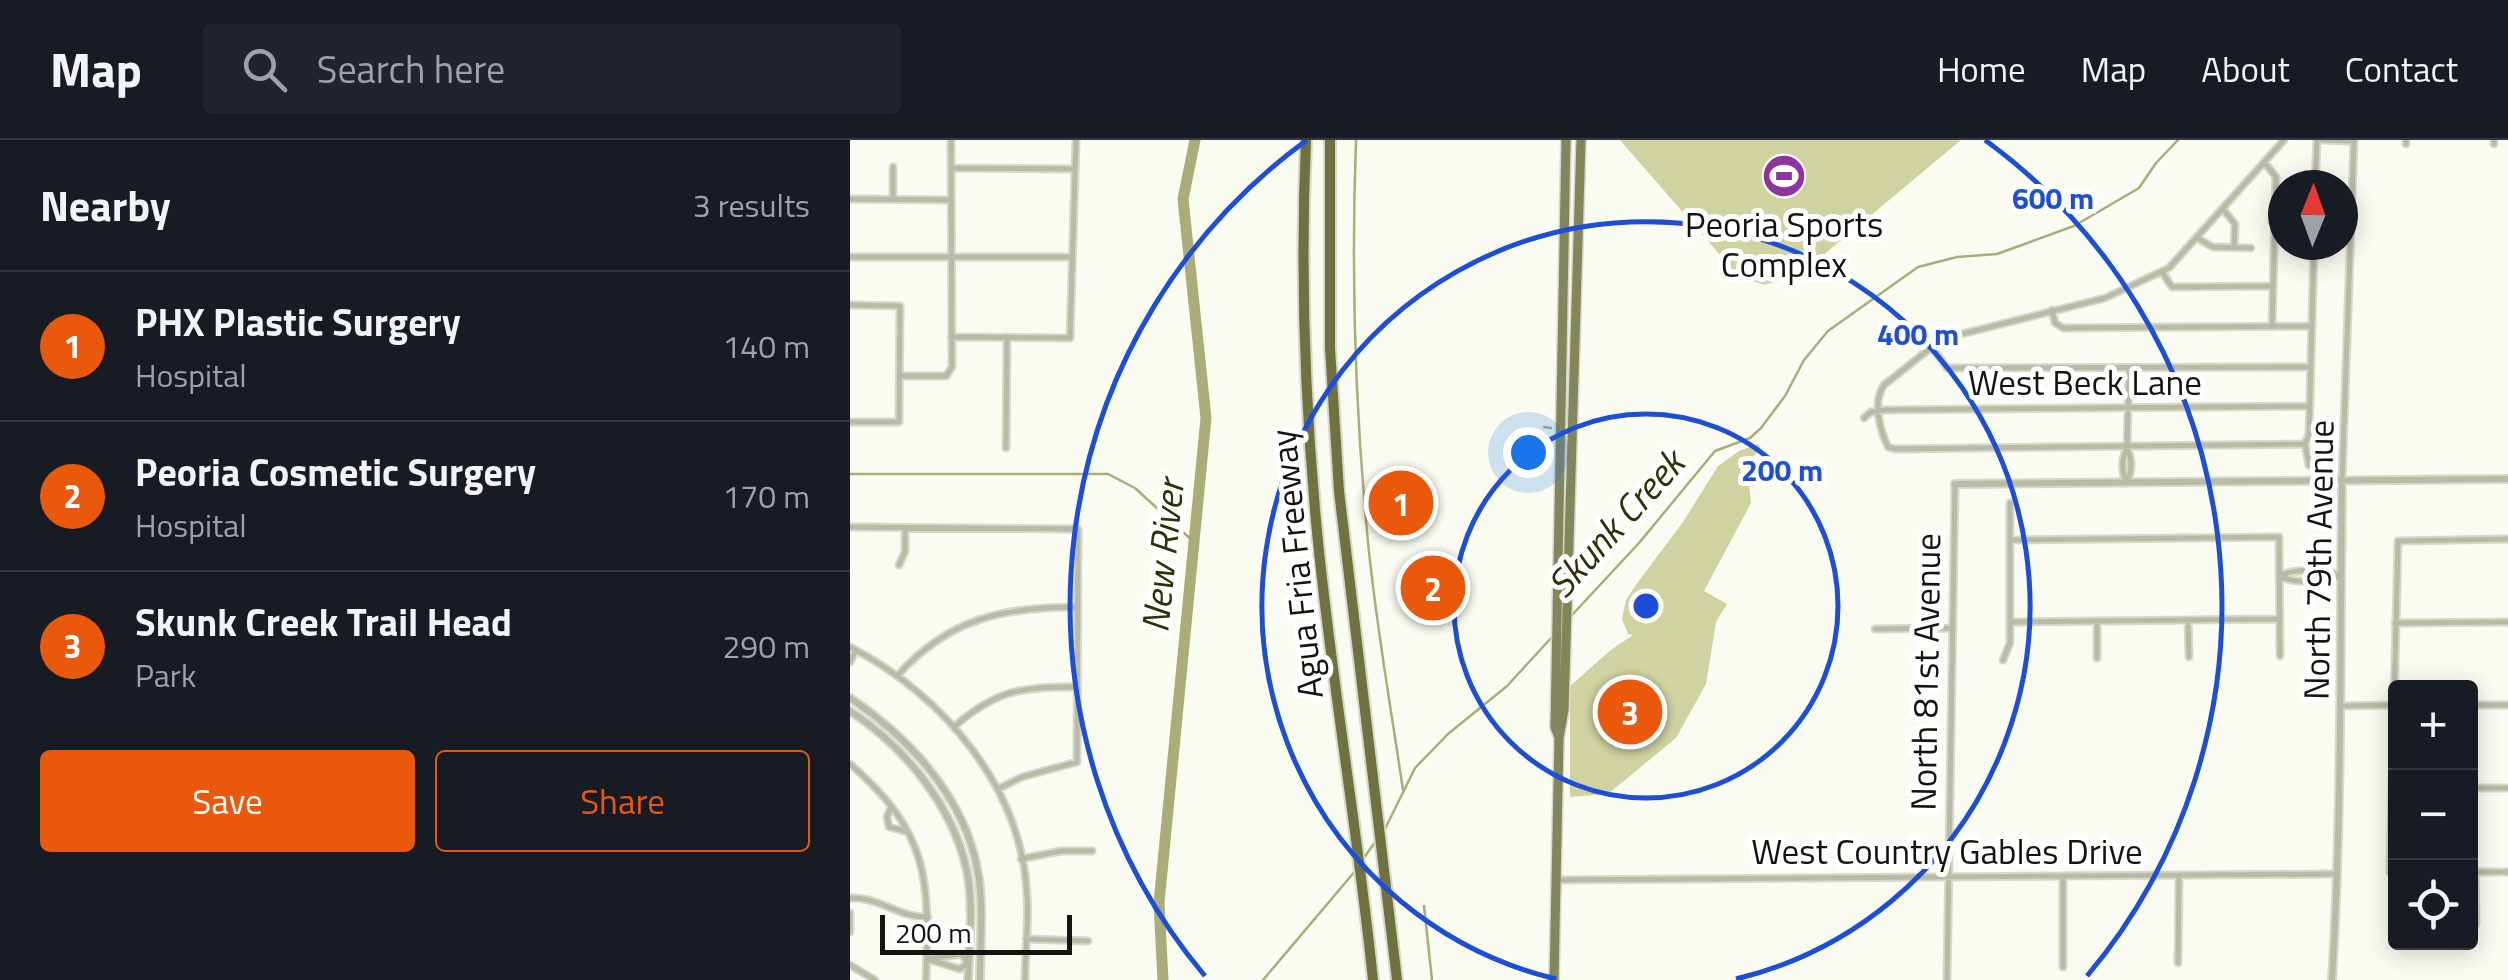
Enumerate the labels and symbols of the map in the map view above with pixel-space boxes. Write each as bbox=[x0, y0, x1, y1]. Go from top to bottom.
sports icon: Peoria Sports Complex bbox=[1761, 153, 1807, 199]
north arrow bbox=[2268, 170, 2358, 260]
text: 600 m bbox=[2012, 175, 2094, 221]
place label: Peoria Sports Complex bbox=[1685, 197, 1883, 291]
text: 400 m bbox=[1877, 311, 1959, 357]
street label: West Beck Lane bbox=[1968, 355, 2202, 409]
street label: North 79th Avenue bbox=[2289, 419, 2347, 701]
street label: Agua Fria Freeway bbox=[1255, 427, 1337, 701]
your location bbox=[1503, 427, 1554, 478]
water label: Skunk Creek bbox=[1533, 433, 1700, 610]
text: 200 m bbox=[1741, 447, 1823, 493]
pin: 1 bbox=[1368, 466, 1434, 540]
water label: New River bbox=[1125, 473, 1199, 635]
street label: North 81st Avenue bbox=[1896, 533, 1954, 811]
pin: 2 bbox=[1400, 550, 1466, 626]
centre of rings bbox=[1628, 588, 1664, 624]
pin: 3 bbox=[1598, 674, 1662, 750]
street label: West Country Gables Drive bbox=[1751, 824, 2143, 878]
scale bar bbox=[880, 910, 1072, 954]

